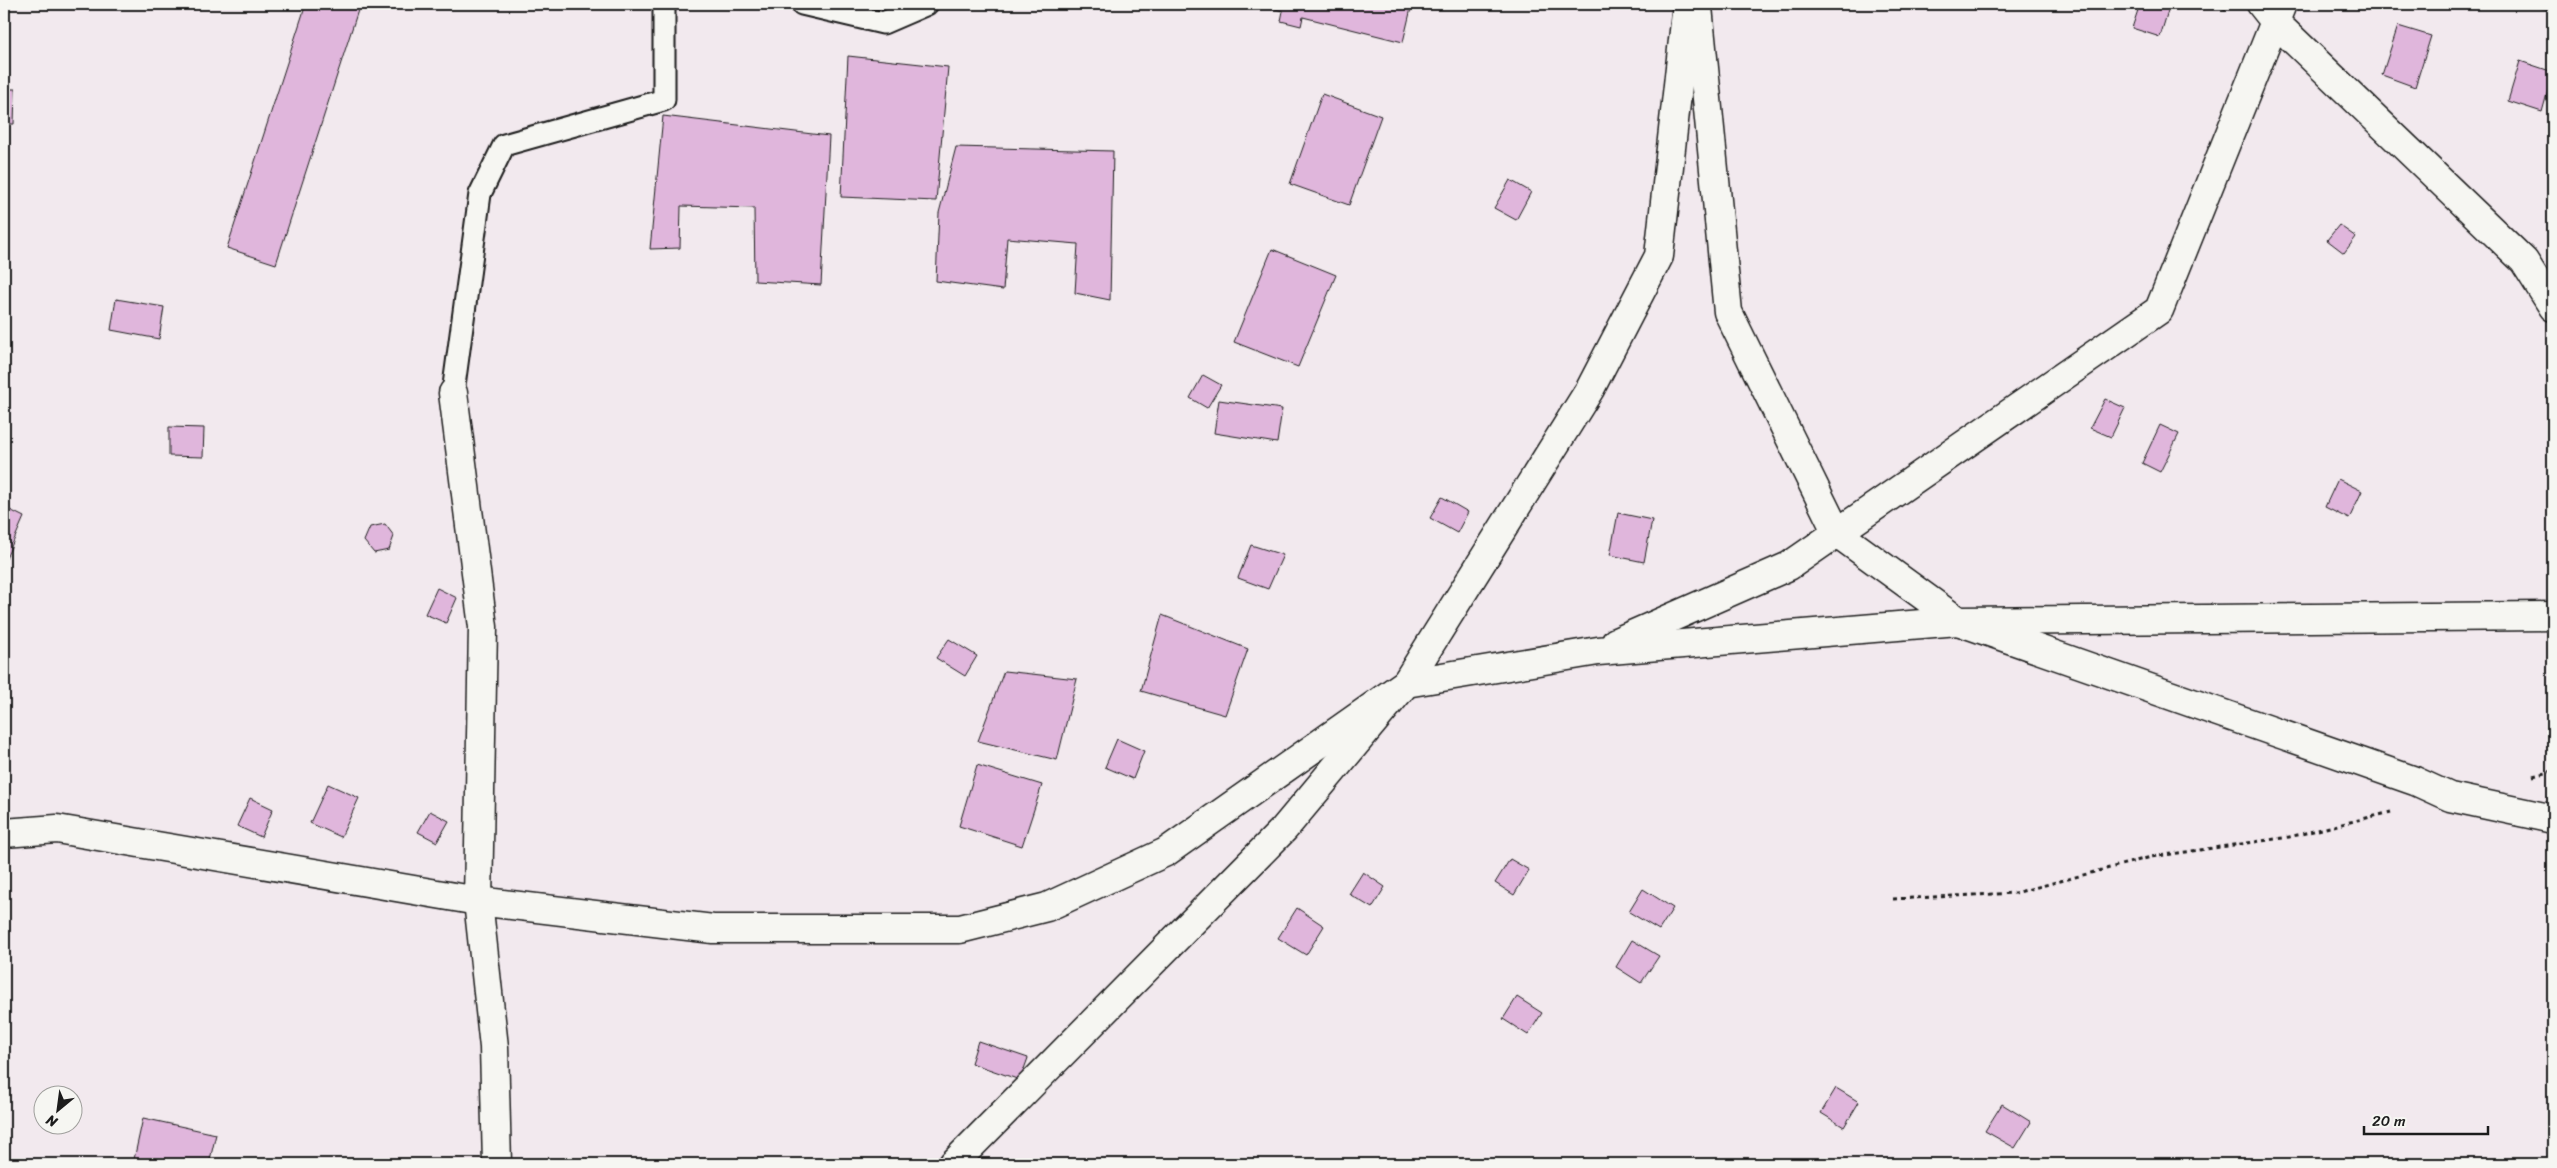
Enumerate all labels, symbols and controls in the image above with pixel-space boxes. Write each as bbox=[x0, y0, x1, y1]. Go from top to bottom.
north arrow bbox=[32, 1086, 82, 1136]
scale bar bbox=[2364, 1103, 2488, 1135]
text: N bbox=[41, 1108, 63, 1135]
text: 20 m bbox=[2372, 1108, 2406, 1134]

